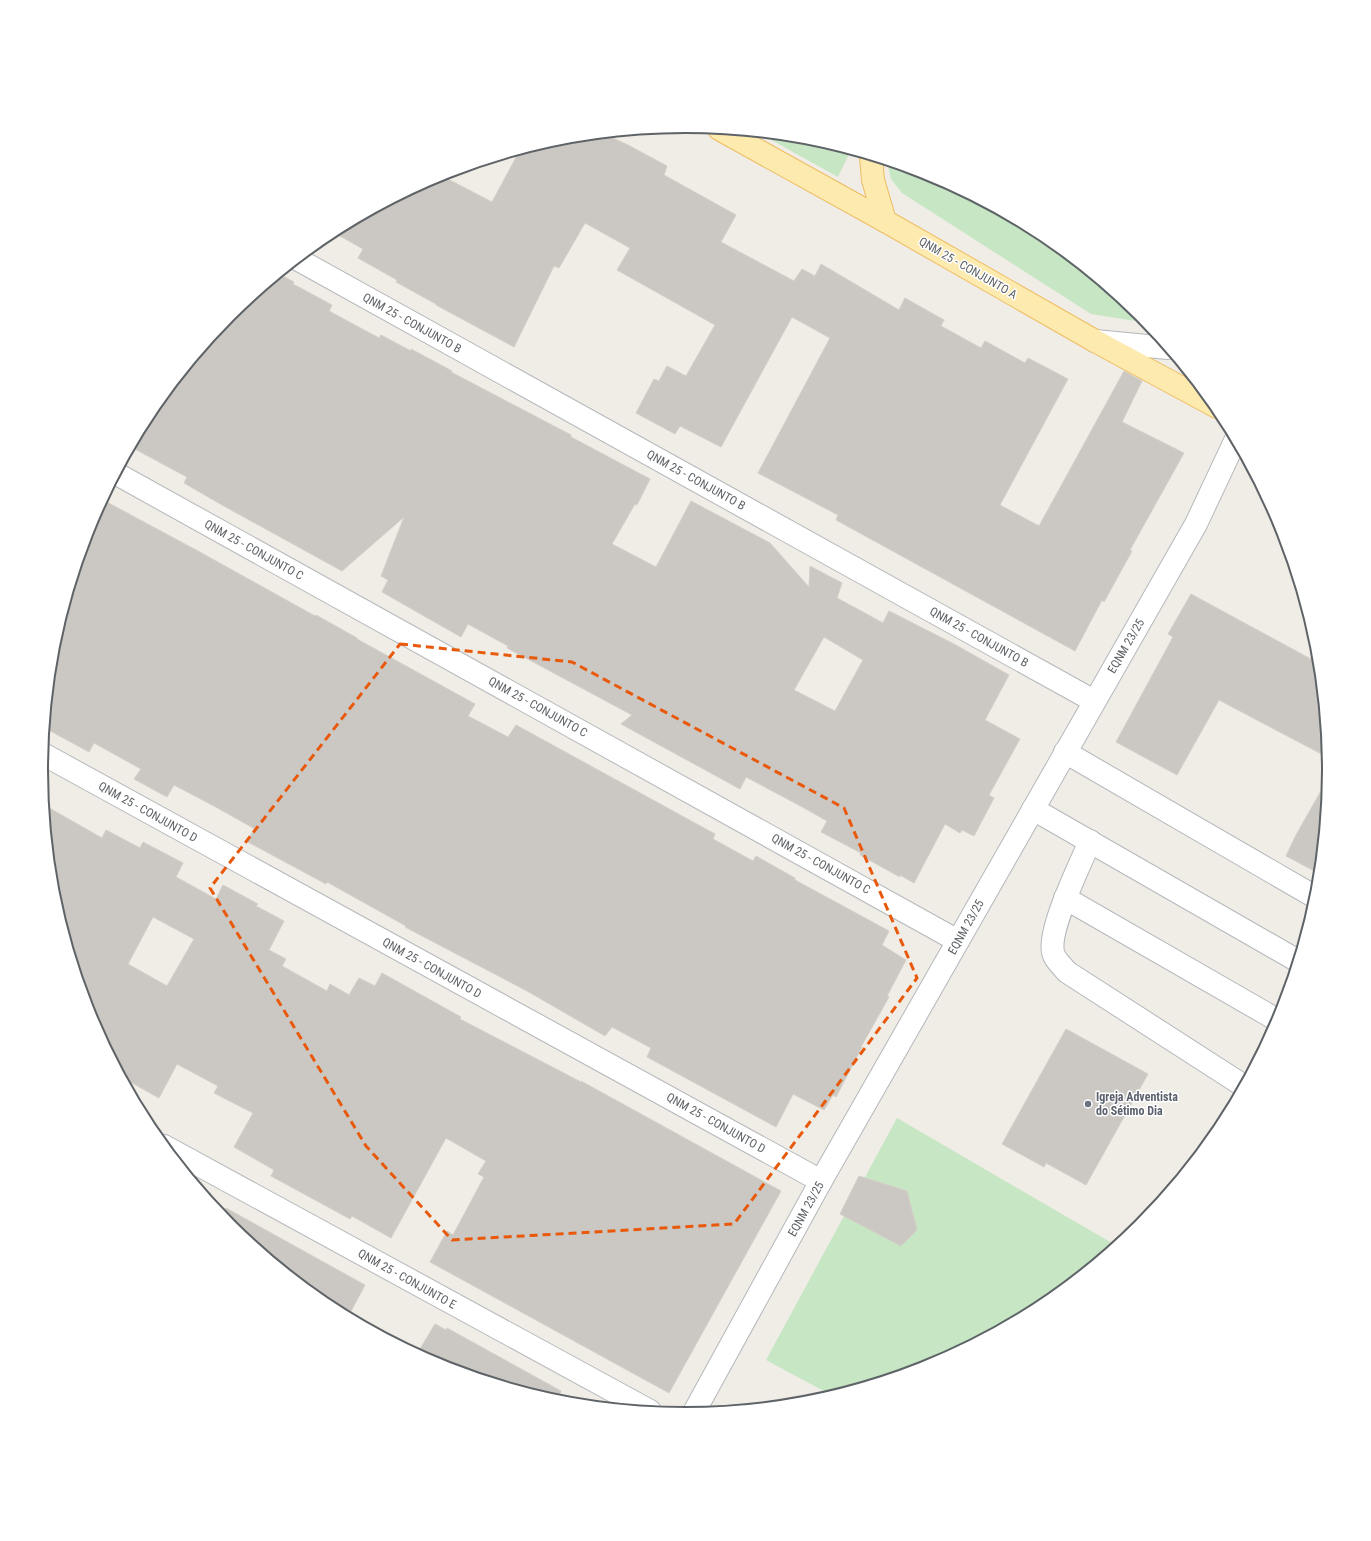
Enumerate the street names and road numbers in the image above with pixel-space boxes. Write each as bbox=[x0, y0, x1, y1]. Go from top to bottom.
street label: QNM 25 - CONJUNTO A bbox=[916, 234, 1020, 302]
street label: QNM 25 - CONJUNTO B bbox=[360, 290, 464, 356]
street label: QNM 25 - CONJUNTO B bbox=[644, 447, 748, 513]
street label: QNM 25 - CONJUNTO C bbox=[202, 517, 306, 583]
street label: QNM 25 - CONJUNTO B bbox=[927, 604, 1031, 670]
street label: EQNM 23/25 bbox=[1105, 616, 1147, 676]
street label: QNM 25 - CONJUNTO C bbox=[486, 674, 590, 740]
street label: QNM 25 - CONJUNTO D bbox=[96, 779, 200, 845]
street label: QNM 25 - CONJUNTO C bbox=[769, 831, 873, 897]
street label: EQNM 23/25 bbox=[945, 897, 987, 957]
street label: QNM 25 - CONJUNTO D bbox=[380, 935, 484, 1001]
street label: QNM 25 - CONJUNTO D bbox=[664, 1090, 768, 1156]
street label: EQNM 23/25 bbox=[785, 1179, 827, 1239]
street label: QNM 25 - CONJUNTO E bbox=[355, 1246, 459, 1312]

